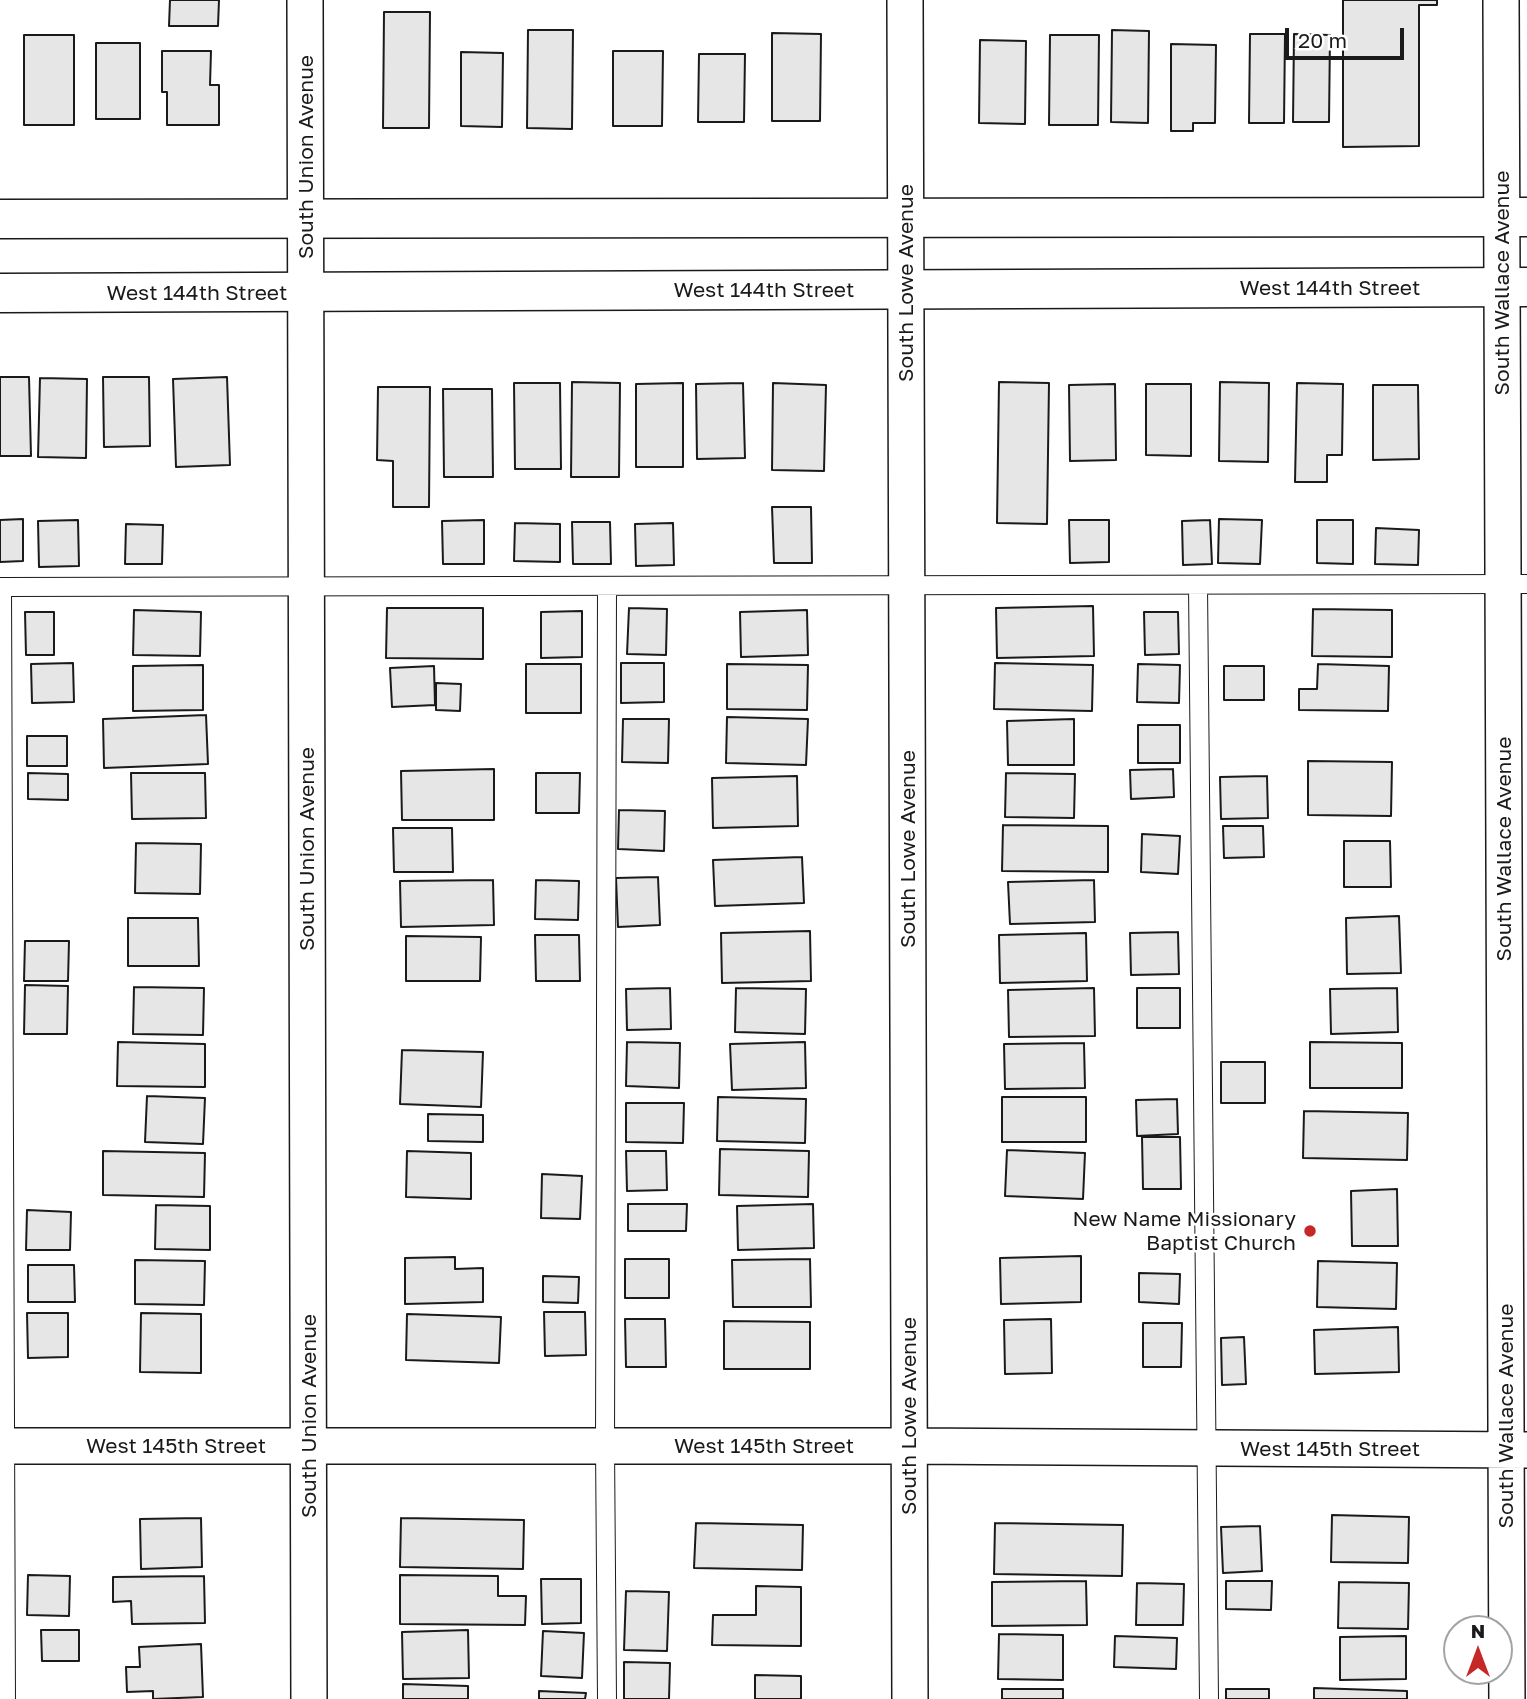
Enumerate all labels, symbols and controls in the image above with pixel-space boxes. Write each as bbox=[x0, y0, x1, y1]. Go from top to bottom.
scale bar bbox=[1289, 14, 1408, 58]
text: 20 m bbox=[1298, 27, 1347, 53]
street label: South Union Avenue bbox=[293, 55, 319, 259]
street label: South Wallace Avenue bbox=[1489, 171, 1515, 395]
street label: South Lowe Avenue bbox=[893, 184, 919, 382]
street label: West 144th Street bbox=[1240, 275, 1420, 301]
street label: West 144th Street bbox=[674, 277, 854, 303]
street label: West 144th Street bbox=[107, 280, 287, 306]
street label: South Wallace Avenue bbox=[1491, 737, 1517, 961]
street label: South Union Avenue bbox=[294, 747, 320, 951]
street label: South Lowe Avenue bbox=[895, 750, 921, 948]
place label: New Name Missionary Baptist Church bbox=[1072, 1206, 1296, 1256]
marker: New Name Missionary Baptist Church bbox=[1302, 1223, 1318, 1239]
street label: South Wallace Avenue bbox=[1493, 1304, 1519, 1528]
street label: South Union Avenue bbox=[296, 1314, 322, 1518]
street label: South Lowe Avenue bbox=[896, 1317, 922, 1515]
street label: West 145th Street bbox=[86, 1433, 266, 1459]
street label: West 145th Street bbox=[674, 1433, 854, 1459]
street label: West 145th Street bbox=[1240, 1436, 1420, 1462]
north arrow bbox=[1443, 1615, 1513, 1685]
text: N bbox=[1471, 1619, 1485, 1642]

